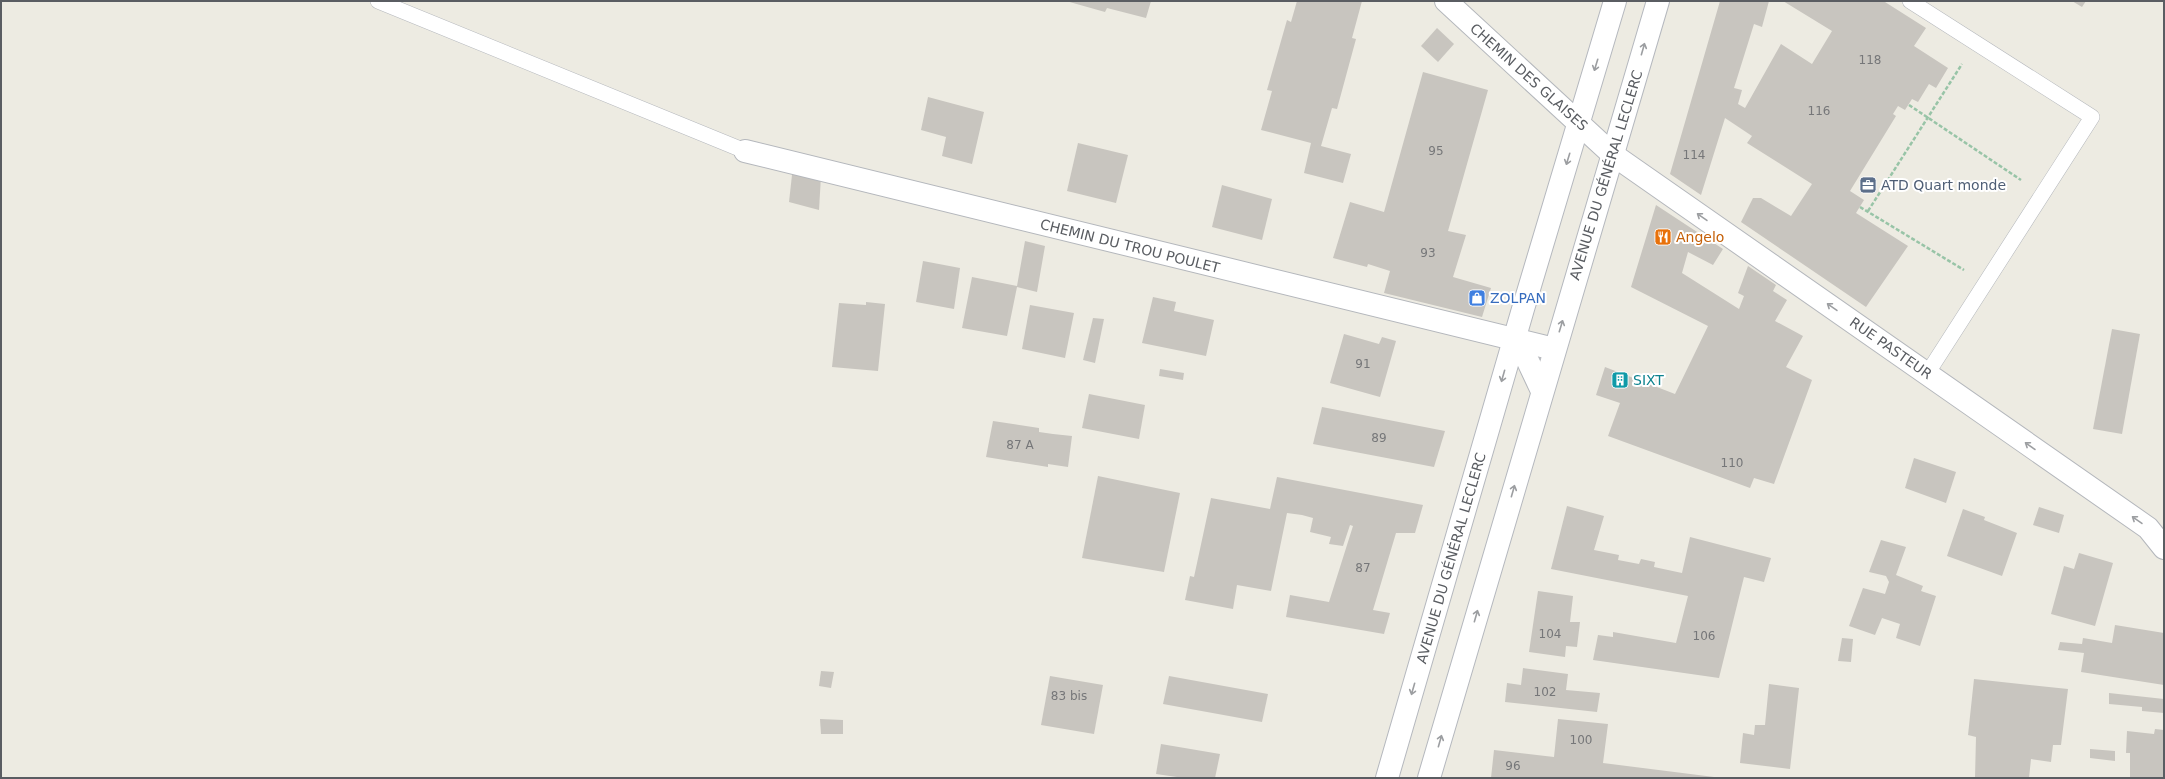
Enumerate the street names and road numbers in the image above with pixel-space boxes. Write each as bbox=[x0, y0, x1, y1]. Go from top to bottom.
street label: CHEMIN DES GLAISES bbox=[1467, 20, 1591, 134]
street label: AVENUE DU GÉNÉRAL LECLERC bbox=[1566, 68, 1646, 282]
street label: CHEMIN DU TROU POULET bbox=[1038, 216, 1222, 276]
street label: RUE PASTEUR bbox=[1847, 314, 1935, 382]
street label: AVENUE DU GÉNÉRAL LECLERC bbox=[1413, 451, 1489, 665]

